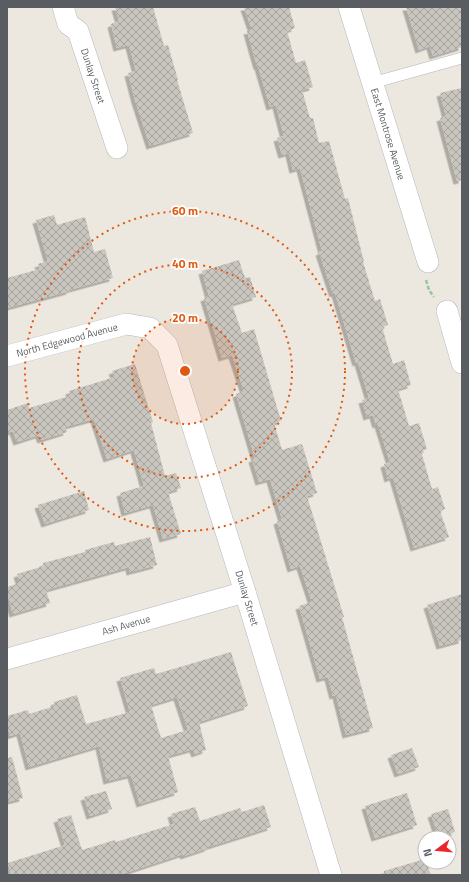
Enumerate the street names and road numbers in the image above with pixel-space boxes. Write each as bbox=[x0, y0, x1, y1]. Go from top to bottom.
street label: Dunlay Street bbox=[77, 46, 109, 106]
street label: East Montrose Avenue bbox=[367, 86, 409, 182]
street label: North Edgewood Avenue bbox=[15, 319, 119, 361]
street label: Dunlay Street bbox=[231, 568, 263, 628]
street label: Ash Avenue bbox=[100, 611, 152, 639]

